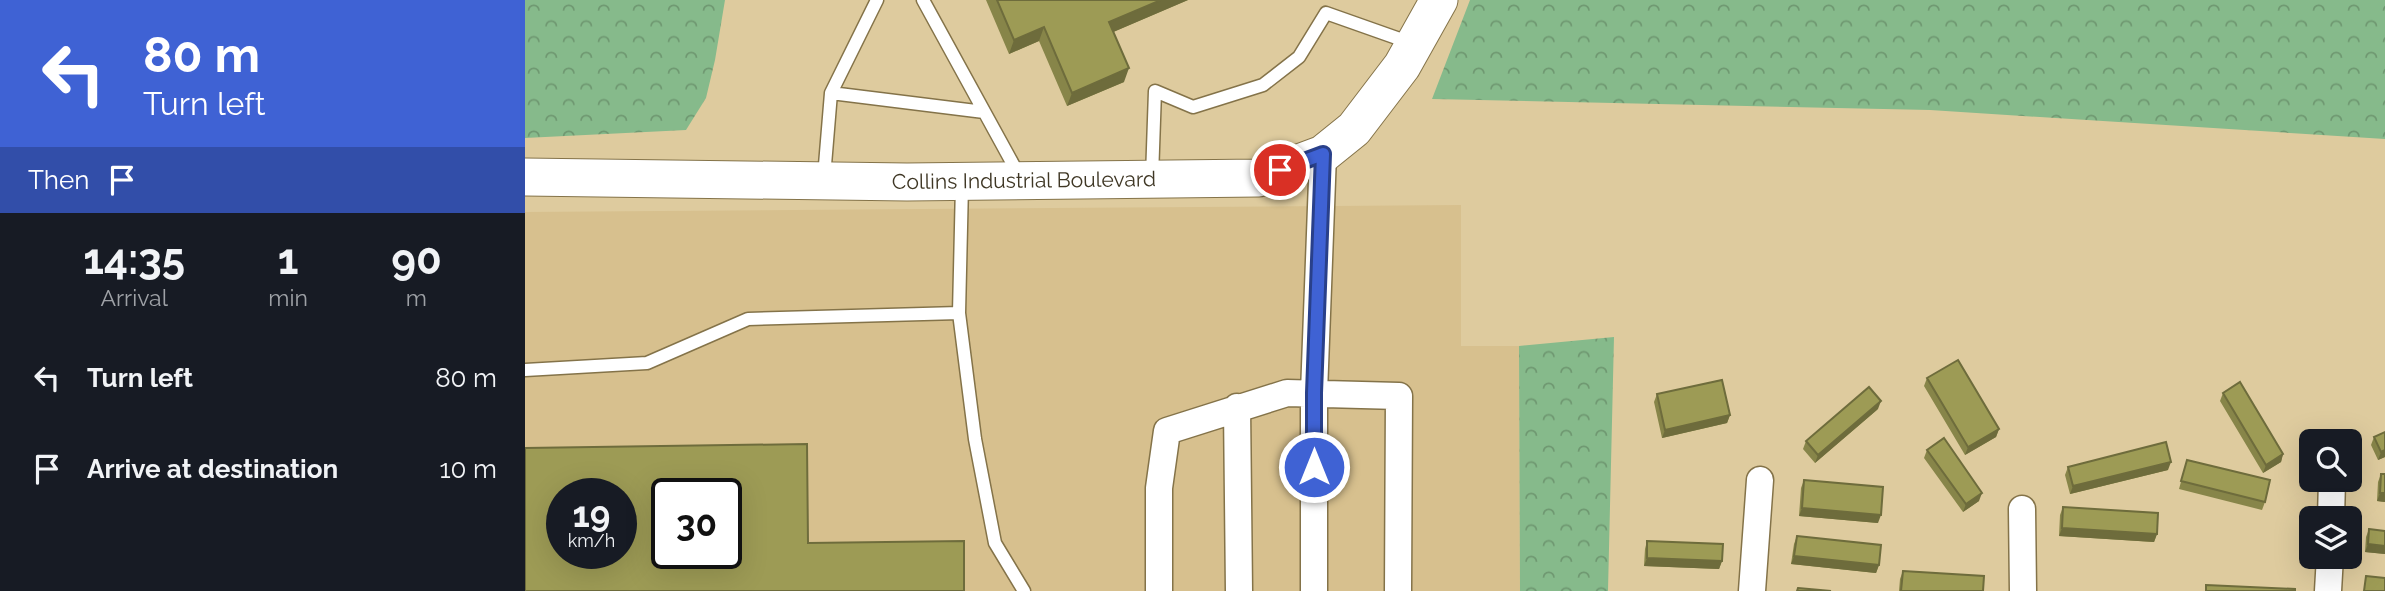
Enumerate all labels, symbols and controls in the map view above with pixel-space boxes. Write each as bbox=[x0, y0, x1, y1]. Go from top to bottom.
text: 80 m bbox=[143, 26, 260, 83]
icon: left bbox=[28, 28, 119, 119]
text: Turn left bbox=[143, 85, 265, 122]
pin bbox=[1250, 140, 1310, 200]
icon: arrive bbox=[1261, 151, 1299, 189]
icon: arrive bbox=[103, 161, 141, 199]
text: Then bbox=[28, 165, 89, 195]
street label: Collins Industrial Boulevard bbox=[892, 166, 1156, 194]
text: 14:35 bbox=[83, 235, 185, 284]
text: 1 bbox=[278, 235, 299, 284]
text: 90 bbox=[391, 235, 442, 284]
text: Arrival bbox=[100, 284, 168, 311]
text: min bbox=[268, 284, 308, 311]
text: m bbox=[406, 284, 427, 311]
icon: left bbox=[28, 359, 66, 397]
text: Turn left bbox=[87, 363, 193, 393]
text: 80 m bbox=[435, 363, 497, 393]
map controls bbox=[2299, 429, 2362, 569]
button: search bbox=[2299, 429, 2362, 492]
position arrow bbox=[1277, 430, 1351, 504]
icon: arrive bbox=[28, 450, 66, 488]
text: Arrive at destination bbox=[87, 454, 338, 484]
text: 10 m bbox=[439, 454, 497, 484]
speed limit sign: 30 bbox=[651, 478, 742, 569]
text: 19 bbox=[573, 494, 610, 535]
button: layers bbox=[2299, 506, 2362, 569]
text: km/h bbox=[568, 530, 615, 551]

